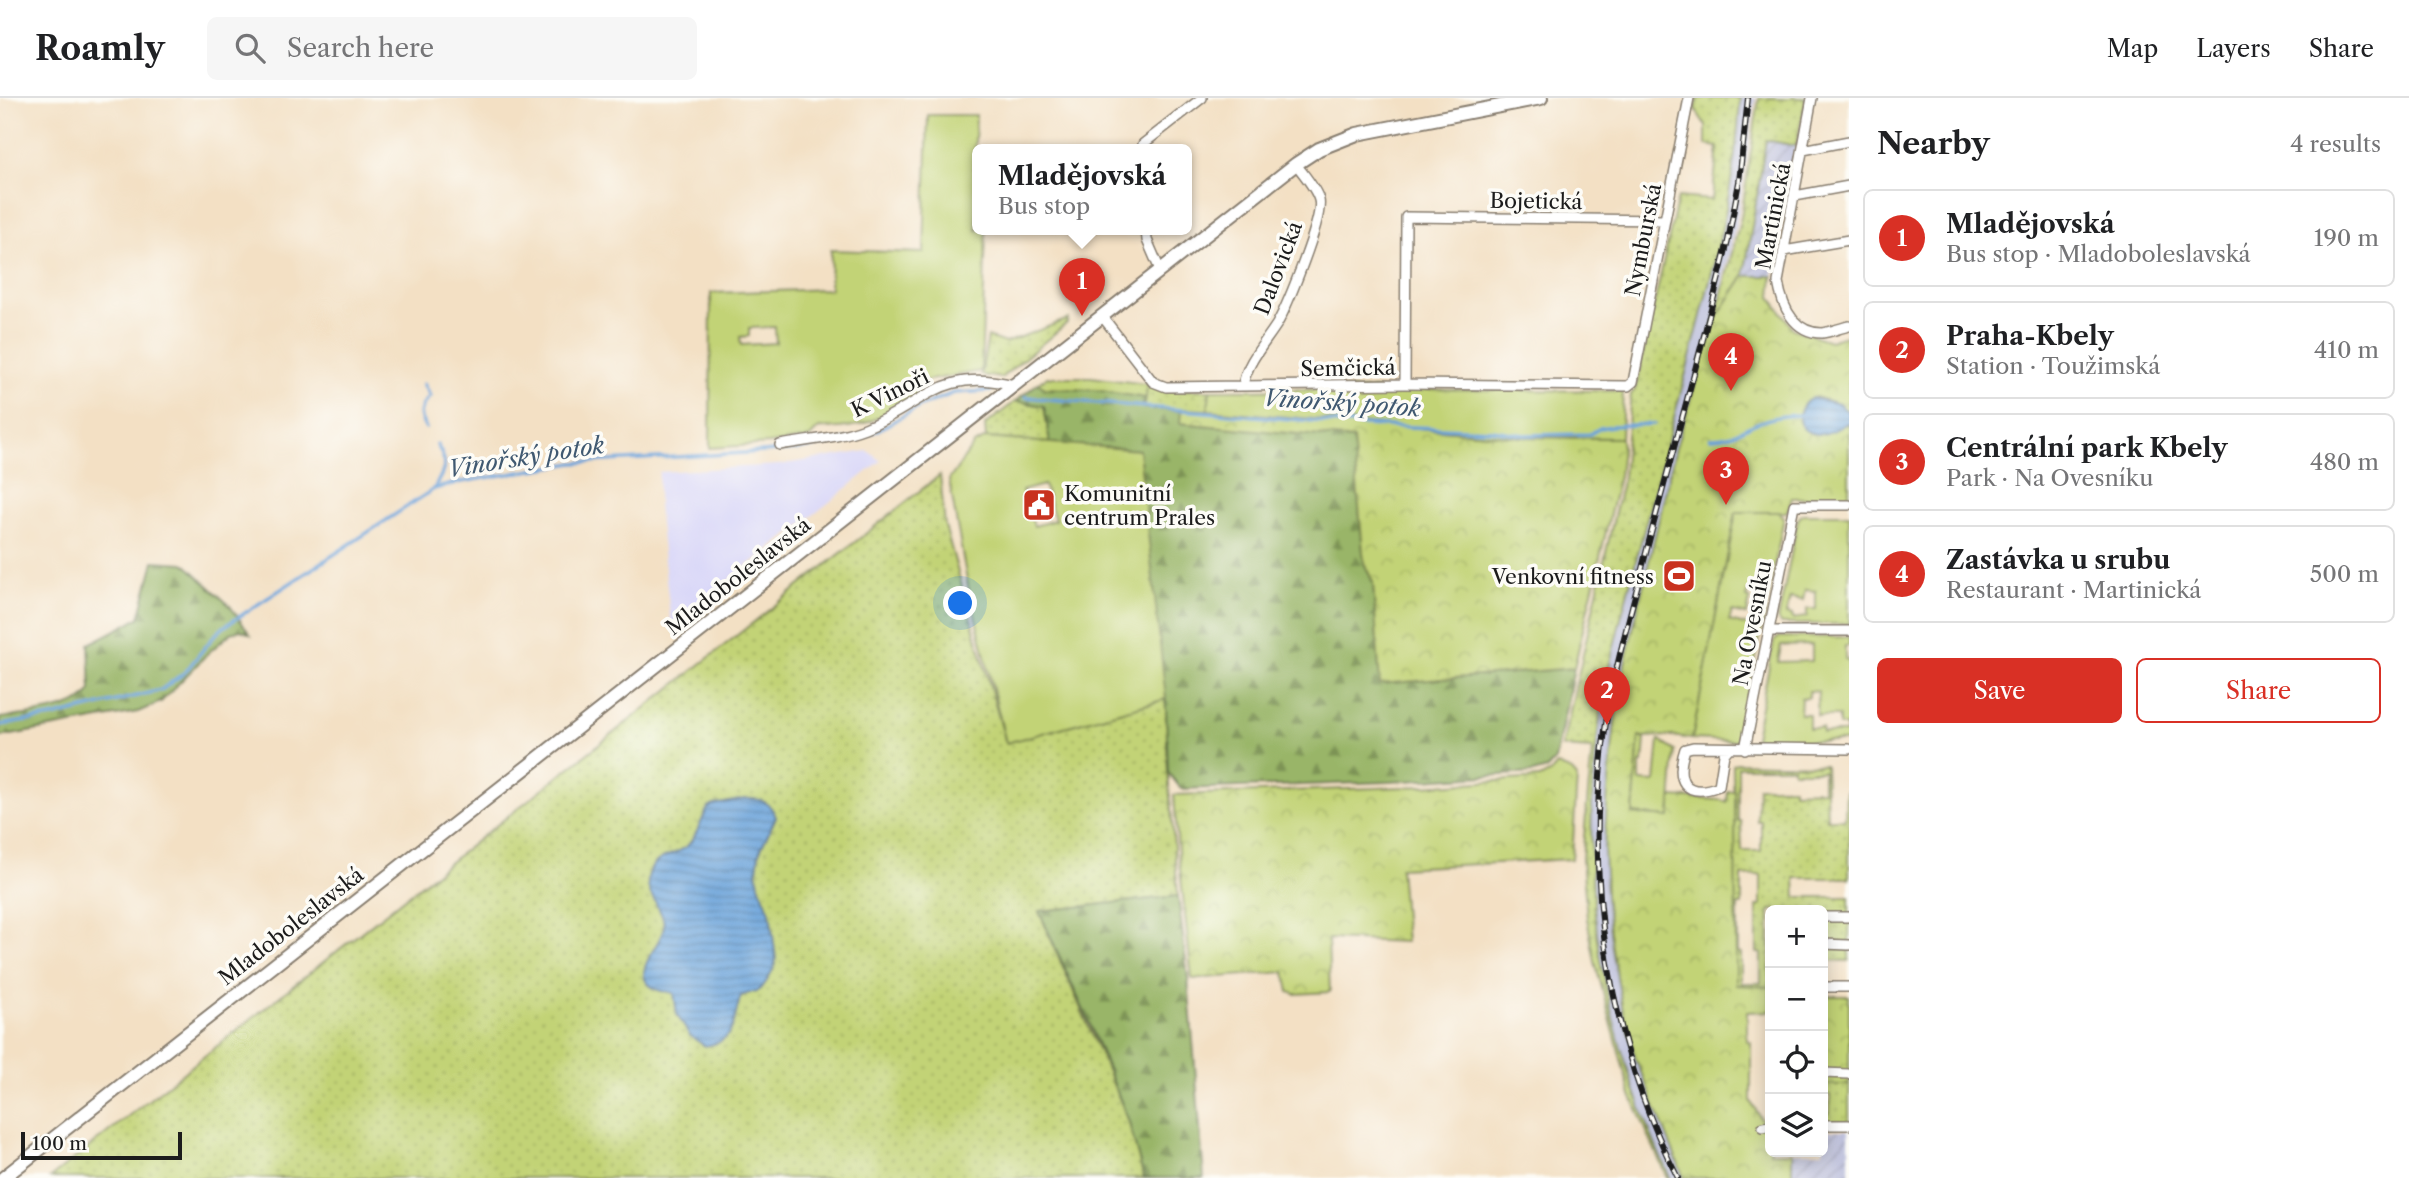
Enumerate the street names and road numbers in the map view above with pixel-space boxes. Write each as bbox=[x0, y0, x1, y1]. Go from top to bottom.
street label: Martinická bbox=[1750, 160, 1796, 271]
street label: Nymburská bbox=[1620, 181, 1666, 299]
street label: Bojetická bbox=[1489, 188, 1584, 214]
street label: Dalovická bbox=[1249, 217, 1308, 318]
street label: Semčická bbox=[1300, 355, 1397, 381]
street label: K Vinoři bbox=[847, 363, 933, 423]
street label: Mladoboleslavská bbox=[661, 511, 816, 640]
street label: Na Ovesníku bbox=[1728, 558, 1776, 688]
street label: Mladoboleslavská bbox=[214, 861, 369, 990]

